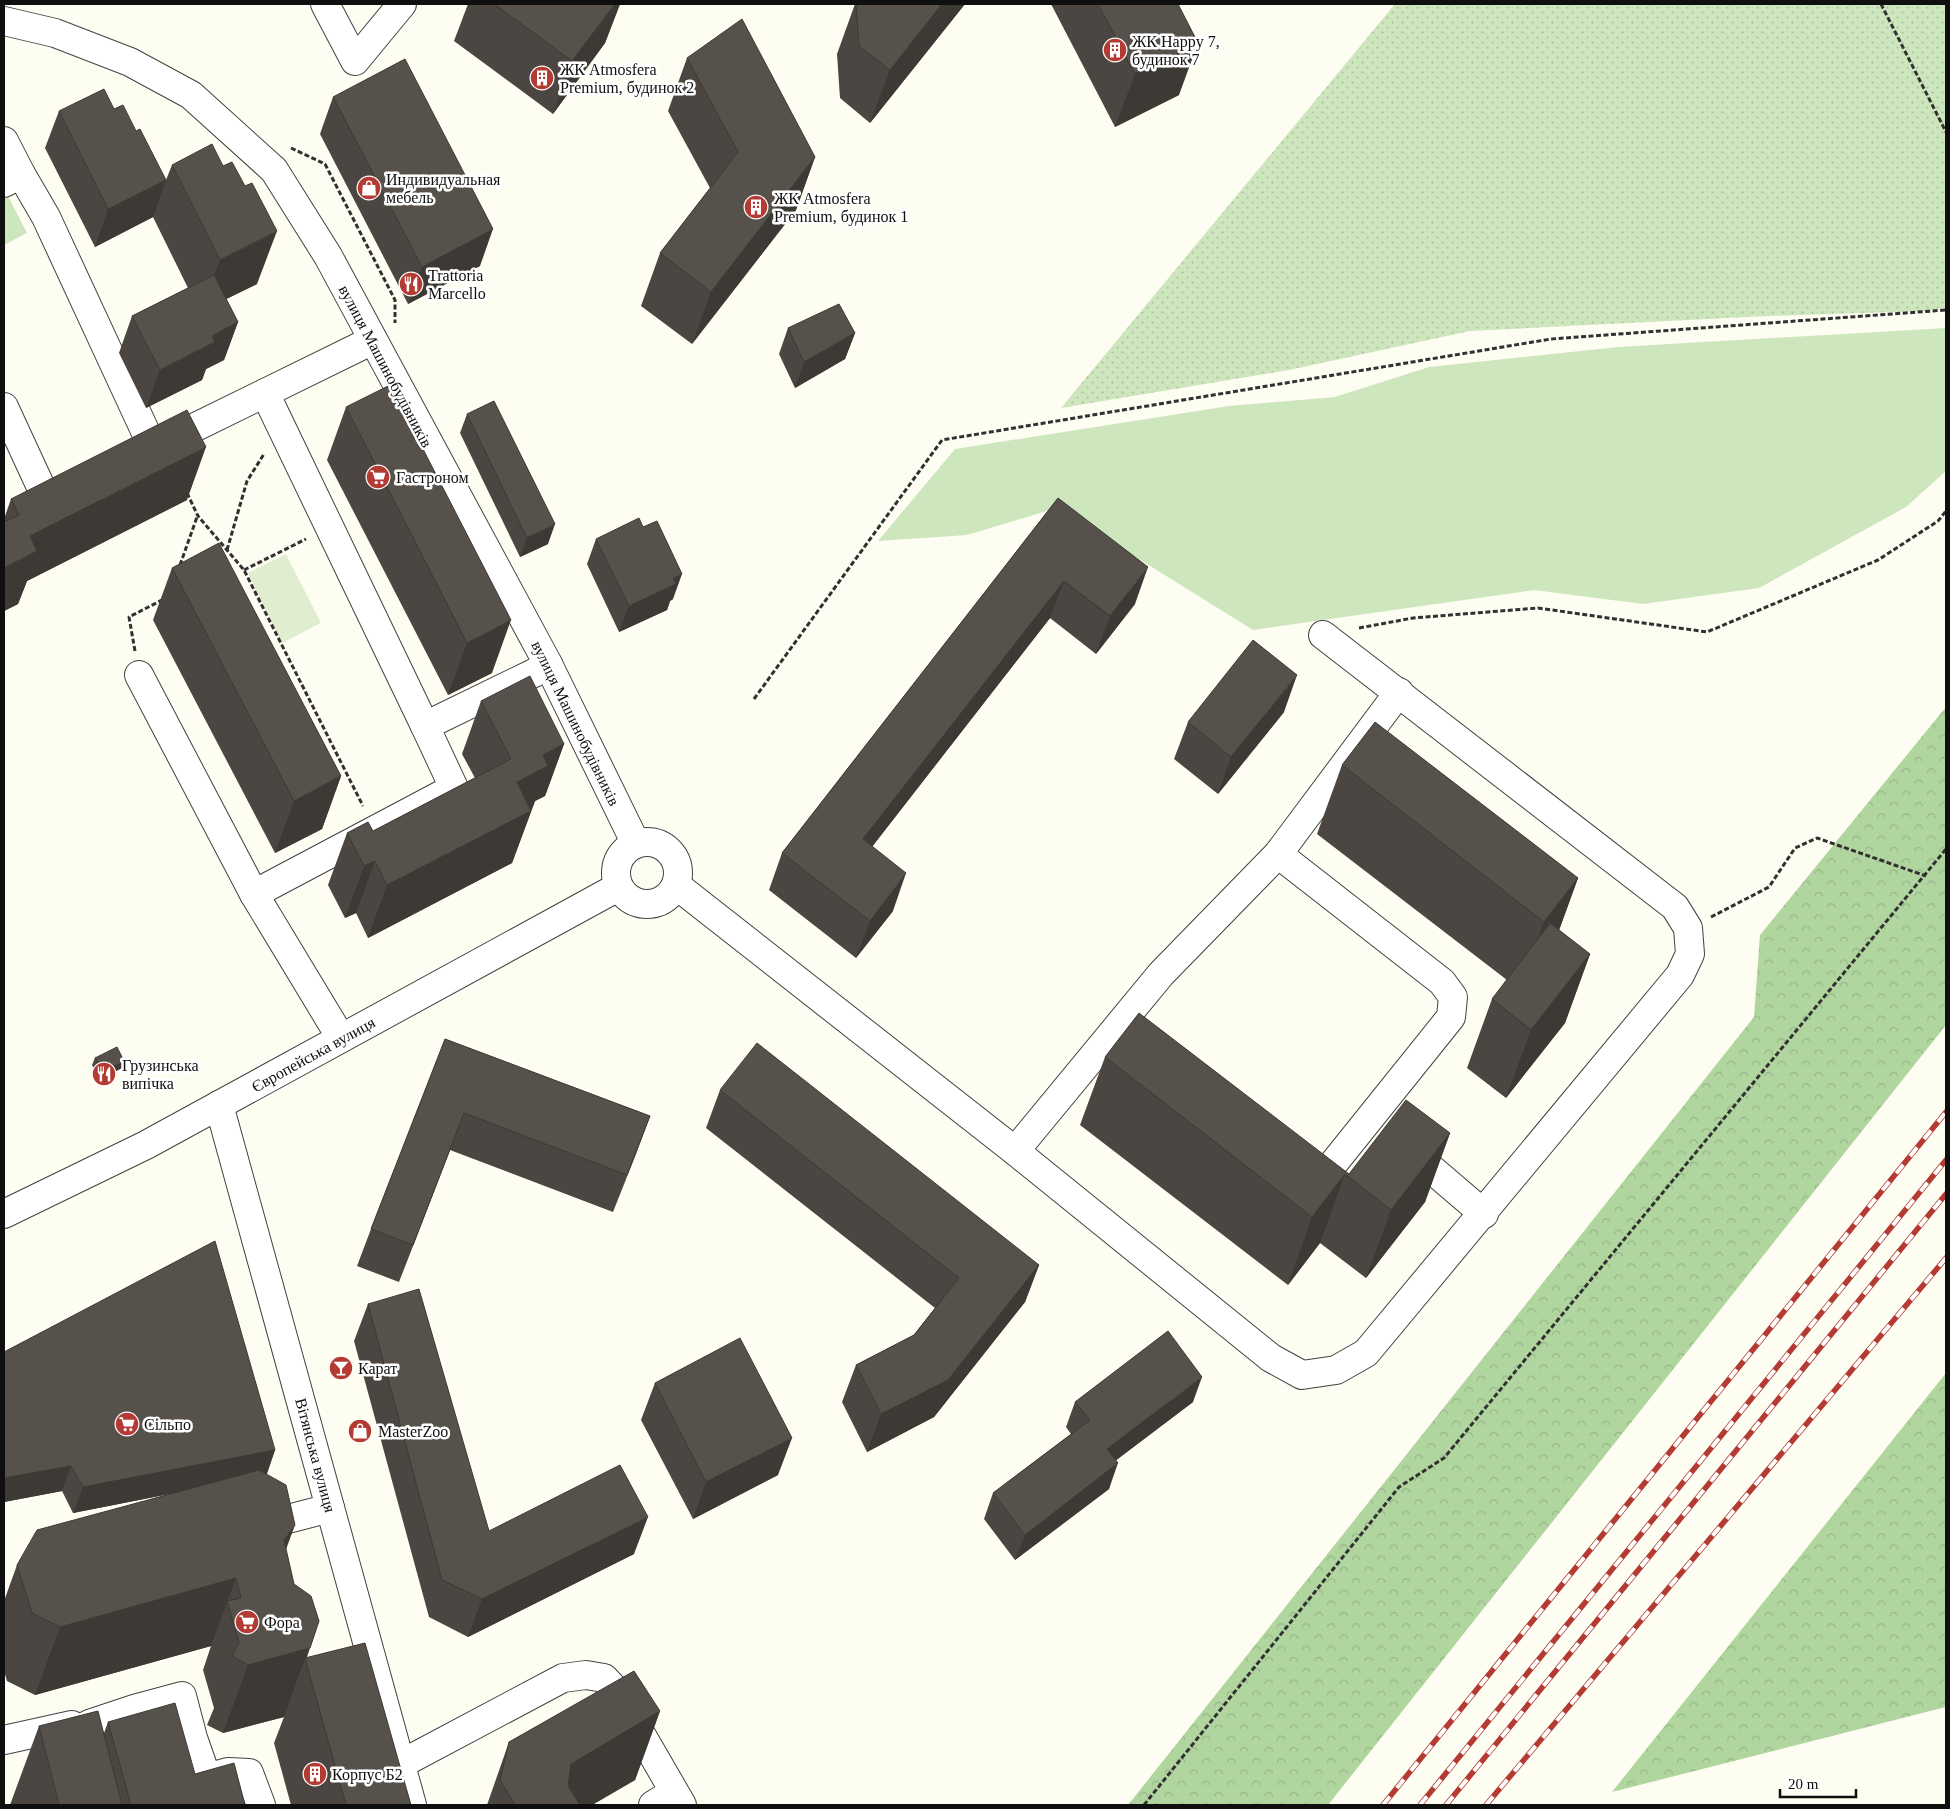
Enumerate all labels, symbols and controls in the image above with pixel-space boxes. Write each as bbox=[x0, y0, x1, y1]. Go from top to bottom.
place label: ЖК Happy 7, будинок 7 bbox=[1132, 33, 1220, 69]
building icon: ЖК Happy 7, будинок 7 bbox=[1102, 37, 1128, 63]
place label: ЖК Atmosfera Premium, будинок 2 bbox=[560, 61, 694, 97]
building icon: ЖК Atmosfera Premium, будинок 2 bbox=[529, 65, 555, 91]
place label: Индивидуальная мебель bbox=[386, 171, 501, 206]
shop icon: Индивидуальная мебель bbox=[356, 175, 382, 201]
place label: ЖК Atmosfera Premium, будинок 1 bbox=[774, 190, 908, 226]
building icon: ЖК Atmosfera Premium, будинок 1 bbox=[743, 194, 769, 220]
place label: Trattoria Marcello bbox=[428, 267, 486, 302]
restaurant icon: Trattoria Marcello bbox=[398, 271, 424, 297]
street label: вулиця Машинобудівників bbox=[335, 282, 436, 451]
supermarket icon: Гастроном bbox=[365, 464, 391, 490]
place label: Гастроном bbox=[396, 469, 469, 487]
street label: вулиця Машинобудівників bbox=[527, 638, 623, 809]
street label: Європейська вулиця bbox=[249, 1013, 379, 1096]
place label: Грузинська випічка bbox=[122, 1057, 199, 1092]
restaurant icon: Грузинська випічка bbox=[91, 1061, 117, 1087]
bar icon: Карат bbox=[328, 1355, 354, 1381]
place label: Карат bbox=[358, 1360, 397, 1378]
street label: Вітянська вулиця bbox=[291, 1396, 339, 1515]
supermarket icon: Сільпо bbox=[114, 1411, 140, 1437]
place label: Сільпо bbox=[144, 1416, 191, 1433]
shop icon: MasterZoo bbox=[347, 1418, 373, 1444]
place label: MasterZoo bbox=[378, 1423, 448, 1440]
supermarket icon: Фора bbox=[234, 1609, 260, 1635]
place label: Фора bbox=[264, 1614, 300, 1632]
building icon: Корпус Б2 bbox=[302, 1761, 328, 1787]
place label: Корпус Б2 bbox=[332, 1766, 403, 1784]
scale bar bbox=[1780, 1766, 1856, 1798]
text: 20 m bbox=[1788, 1776, 1819, 1792]

